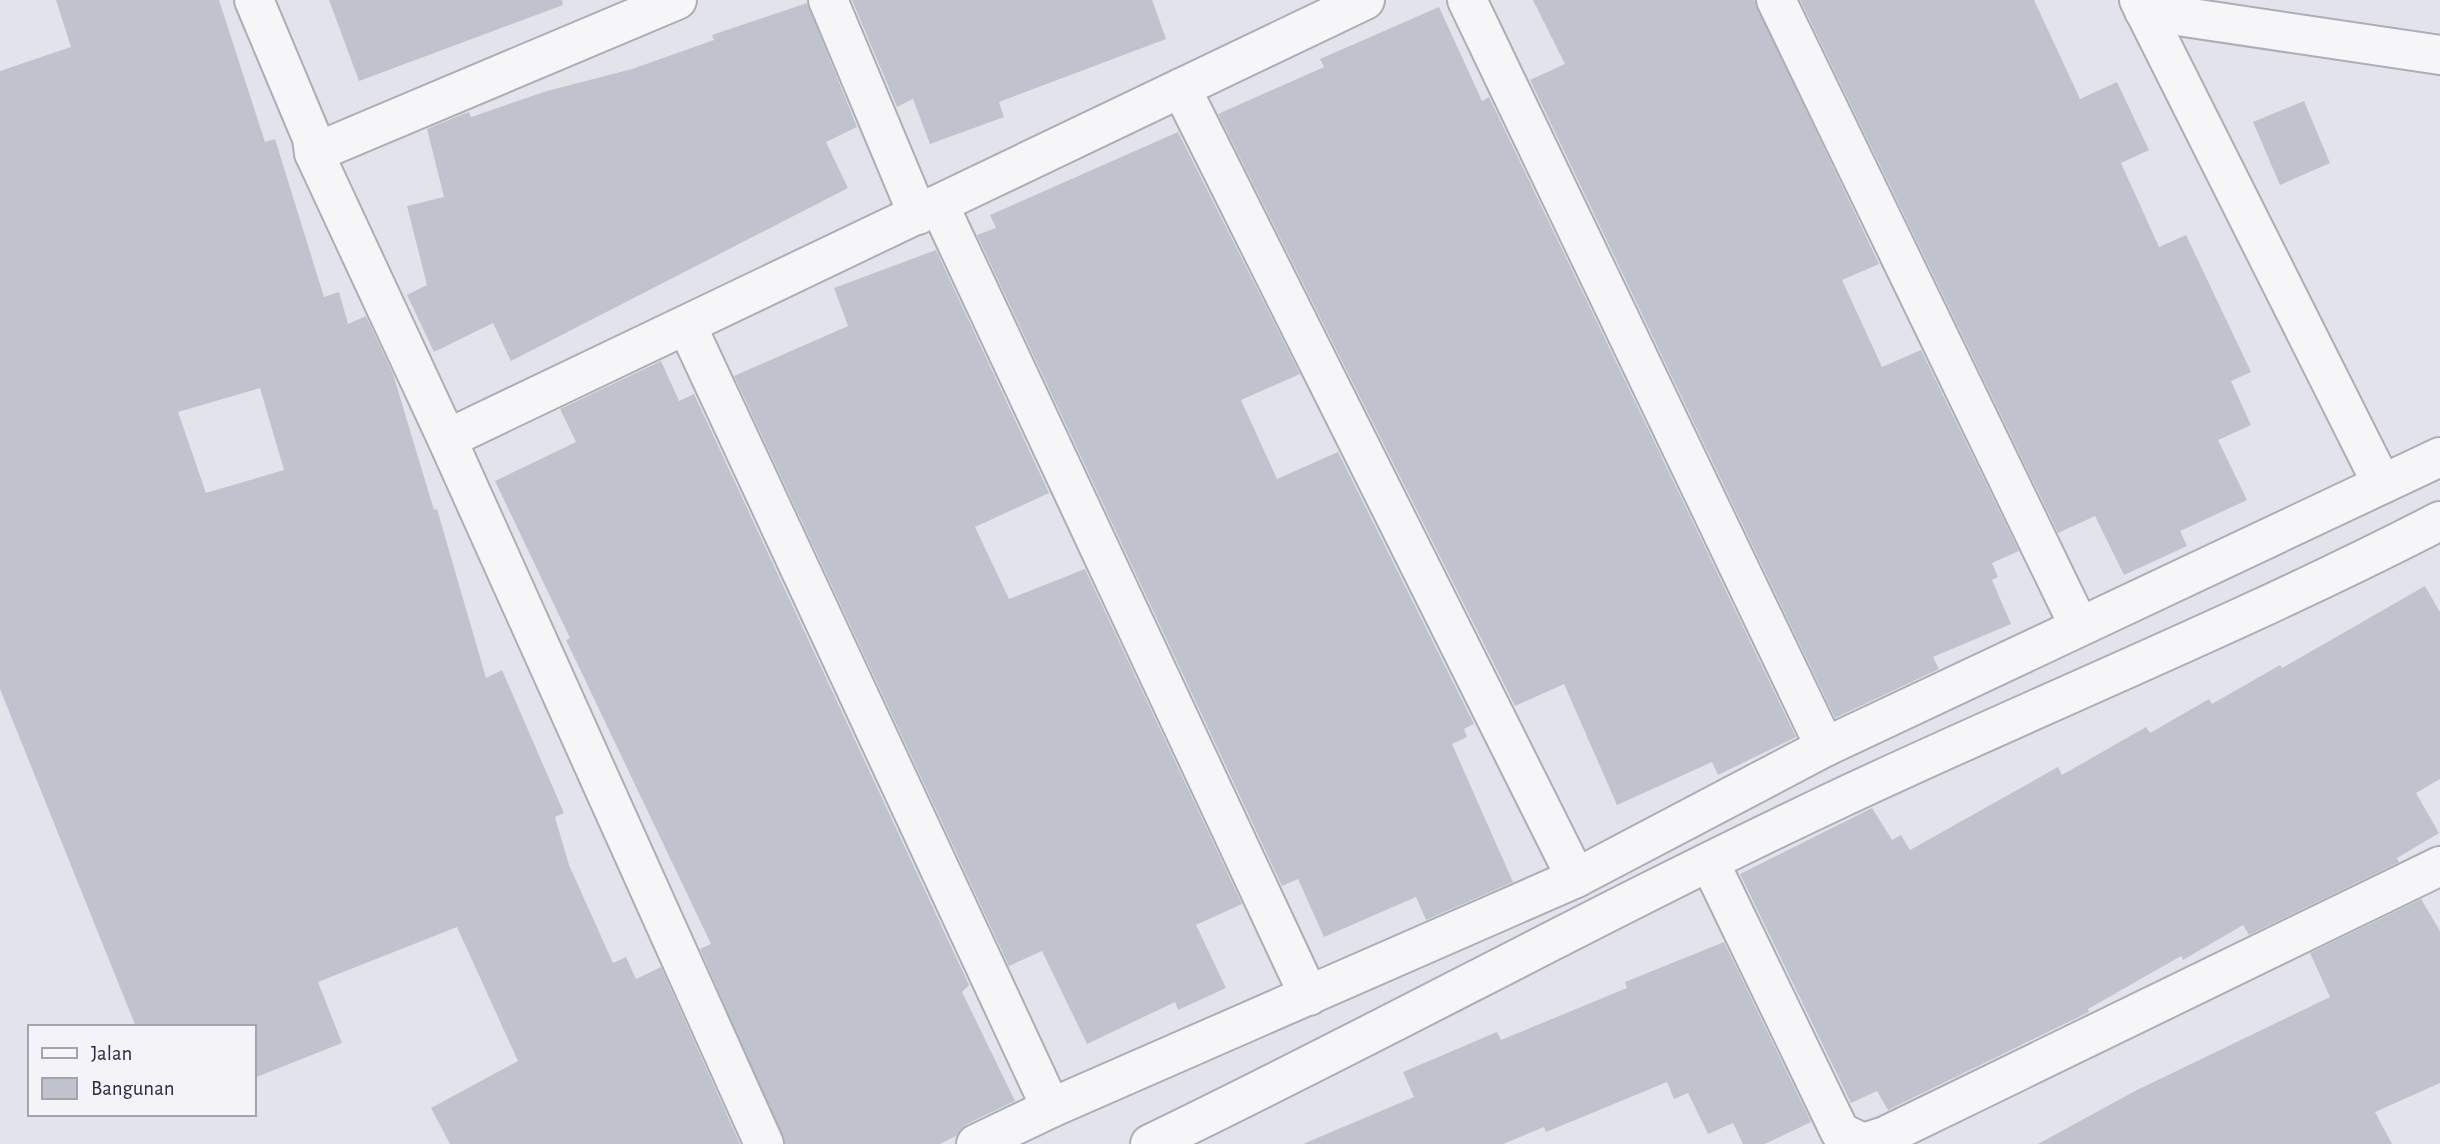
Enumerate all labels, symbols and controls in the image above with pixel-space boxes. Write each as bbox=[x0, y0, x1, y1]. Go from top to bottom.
legend bbox=[28, 1025, 256, 1116]
text: Jalan bbox=[91, 1043, 132, 1064]
text: Bangunan bbox=[91, 1078, 175, 1099]

